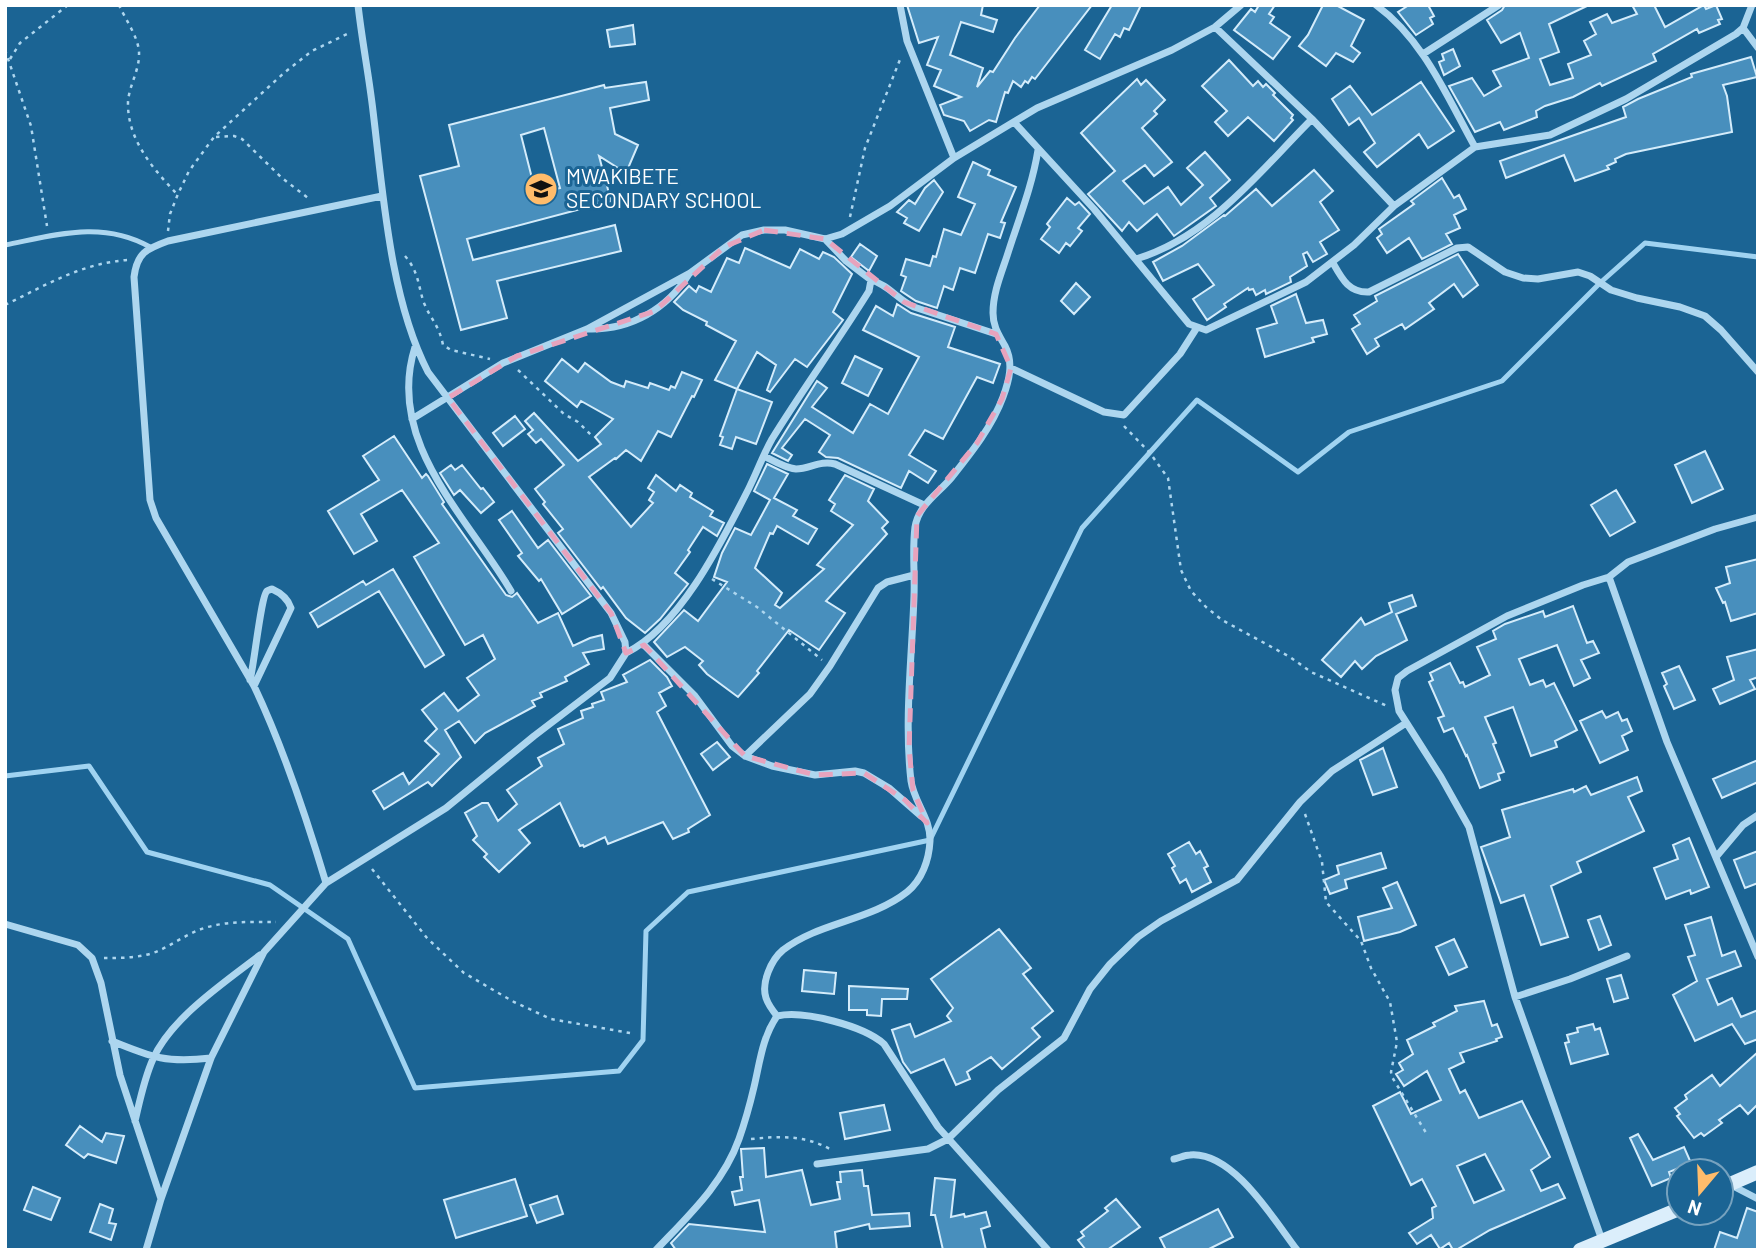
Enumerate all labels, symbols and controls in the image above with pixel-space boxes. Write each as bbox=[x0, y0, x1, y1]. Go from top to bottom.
place label: MWAKIBETE SECONDARY SCHOOL bbox=[566, 163, 761, 212]
school or university icon: MWAKIBETE SECONDARY SCHOOL bbox=[522, 170, 560, 208]
north arrow bbox=[1665, 1157, 1735, 1227]
text: N bbox=[1685, 1196, 1704, 1221]

